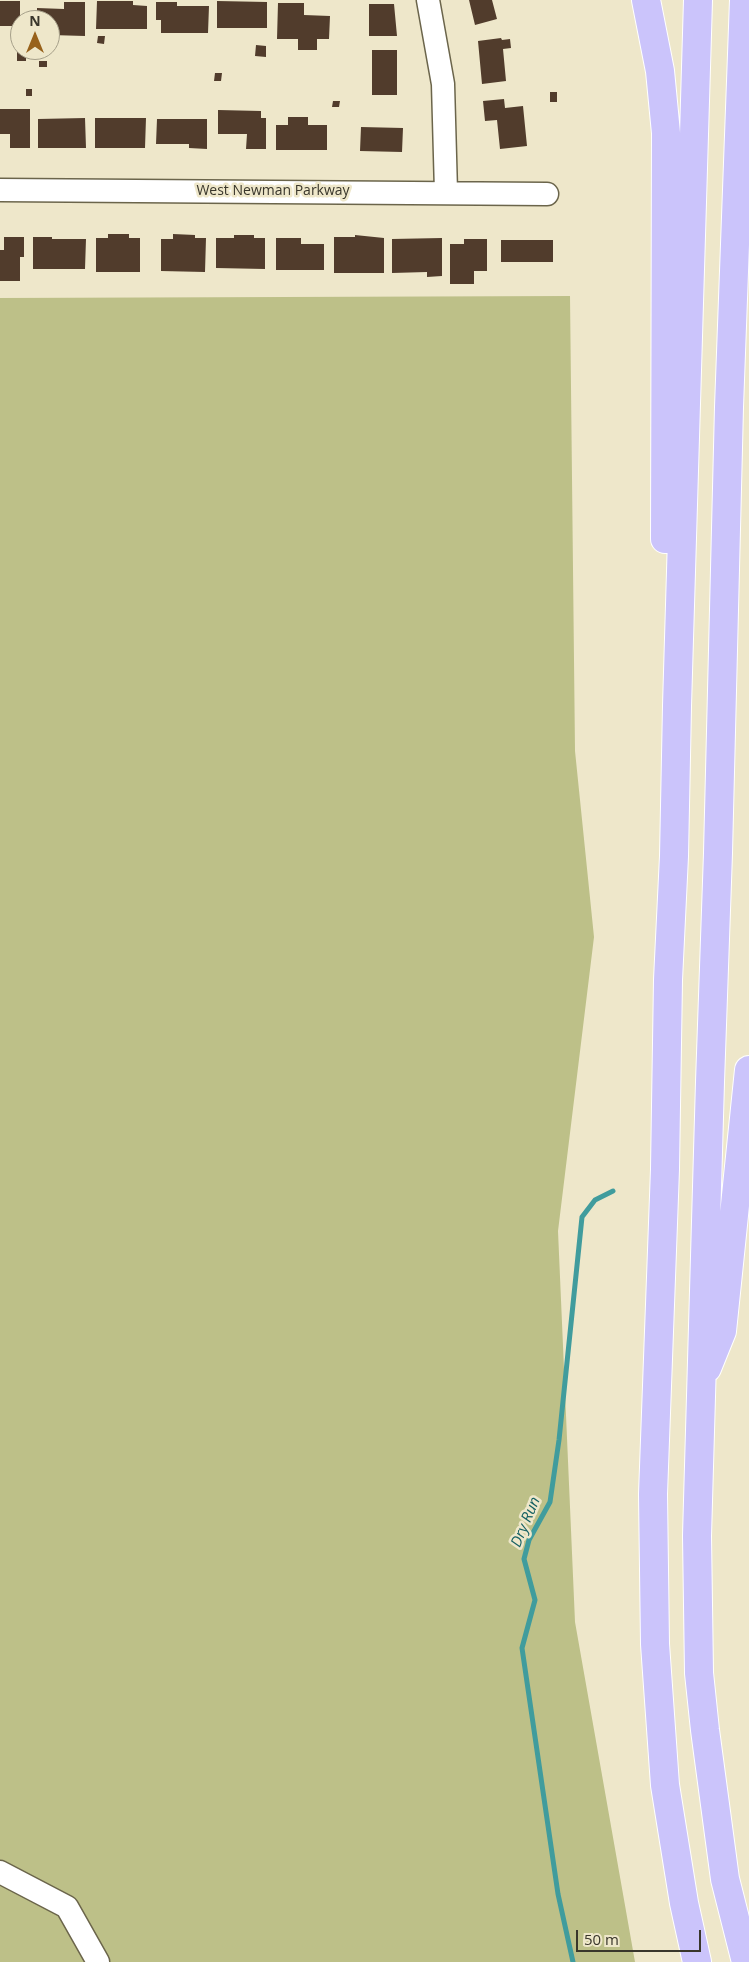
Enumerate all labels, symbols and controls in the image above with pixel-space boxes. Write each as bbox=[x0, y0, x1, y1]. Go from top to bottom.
north arrow bbox=[10, 10, 60, 60]
text: N bbox=[29, 11, 41, 30]
street label: West Newman Parkway bbox=[196, 183, 350, 199]
water label: Dry Run bbox=[507, 1494, 545, 1550]
scale bar bbox=[579, 1920, 704, 1952]
text: 50 m bbox=[584, 1929, 619, 1949]

